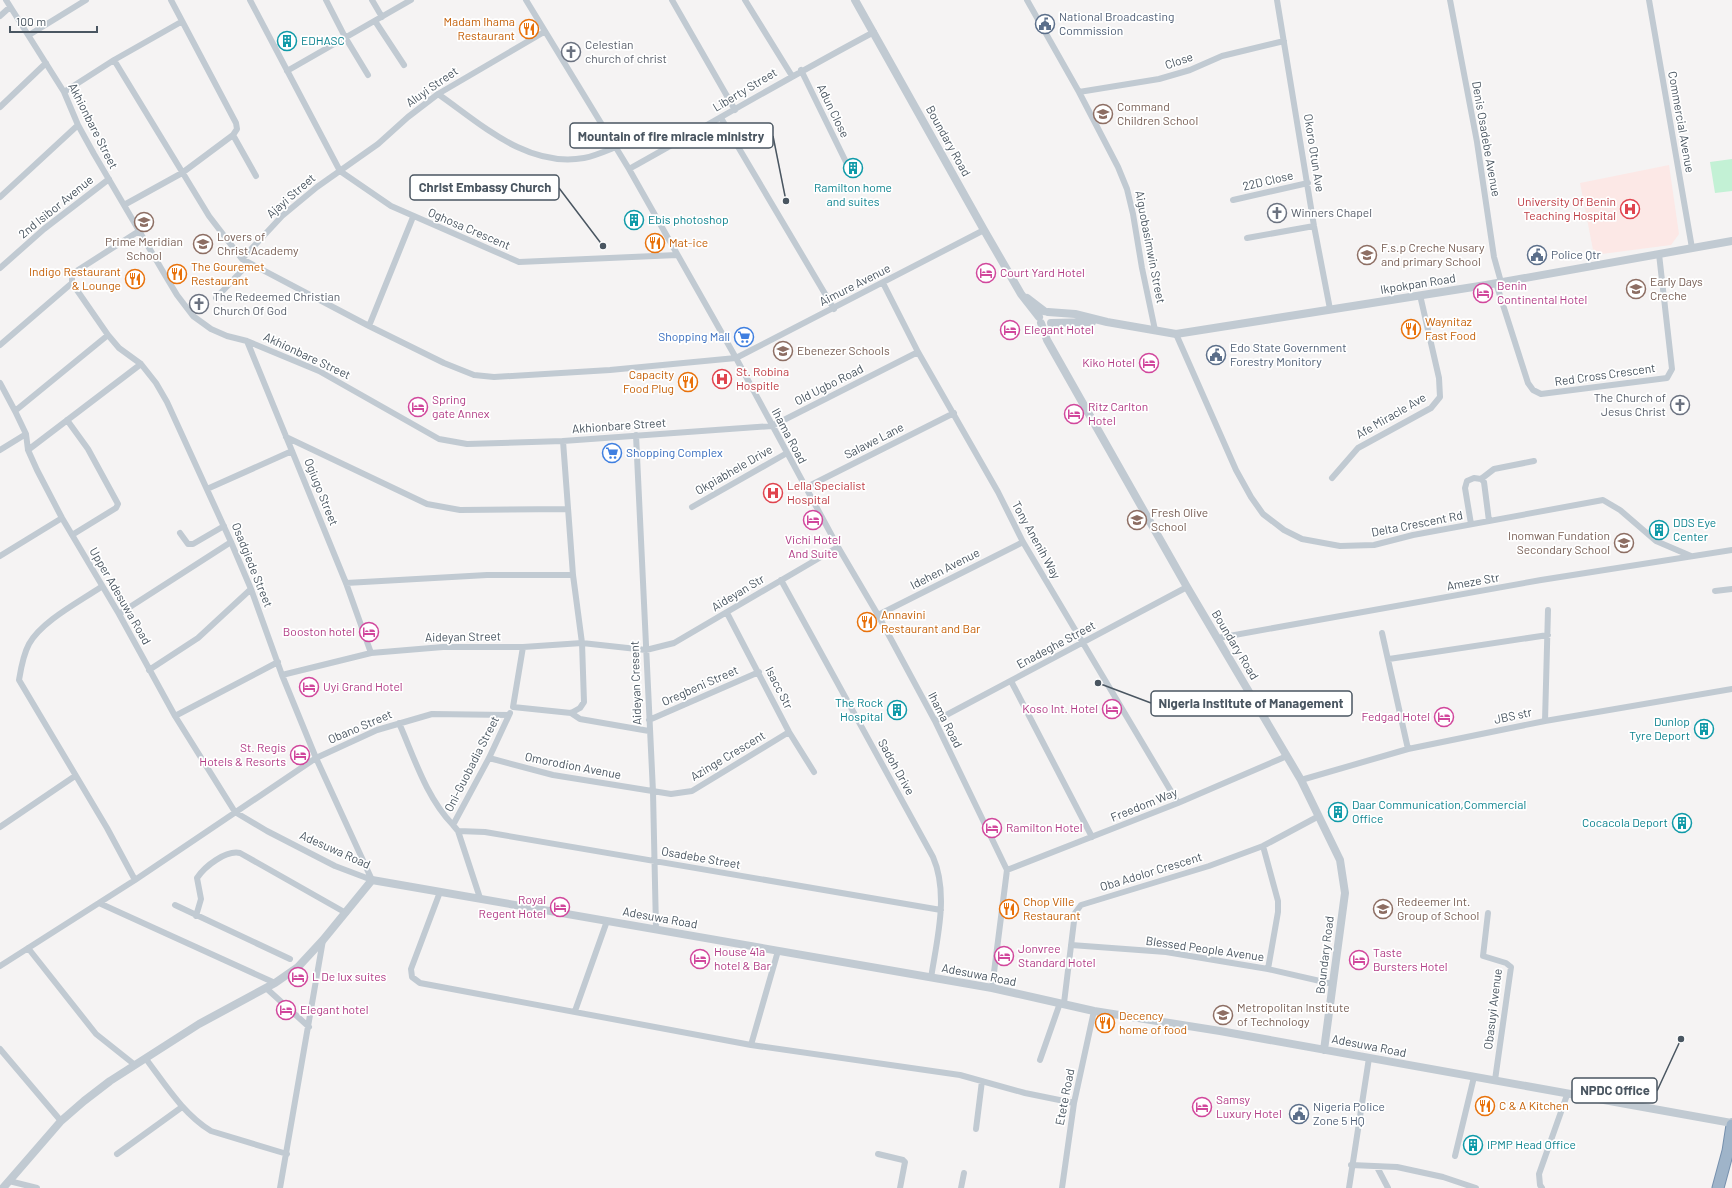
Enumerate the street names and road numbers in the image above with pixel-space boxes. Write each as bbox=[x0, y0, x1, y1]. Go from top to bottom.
street label: Close bbox=[1163, 49, 1195, 71]
street label: Aluyi Street bbox=[403, 63, 460, 109]
street label: Liberty Street bbox=[710, 65, 779, 114]
street label: Commercial Avenue bbox=[1666, 70, 1698, 174]
street label: Akhionbare Street bbox=[66, 80, 122, 171]
street label: Denis Osadebe Avenue bbox=[1470, 80, 1504, 198]
street label: Adun Close bbox=[815, 82, 853, 140]
street label: Boundary Road bbox=[924, 103, 974, 178]
street label: Okoro Otun Ave bbox=[1302, 113, 1328, 193]
street label: 22D Close bbox=[1241, 167, 1294, 193]
street label: Ajayi Street bbox=[263, 170, 318, 220]
street label: 2nd Isibor Avenue bbox=[15, 172, 95, 240]
street label: Aiguobasimwin Street bbox=[1133, 189, 1169, 304]
street label: Oghosa Crescent bbox=[426, 204, 513, 252]
street label: Aimure Avenue bbox=[817, 260, 892, 308]
street label: Ikpokpan Road bbox=[1379, 270, 1457, 296]
street label: Akhionbare Street bbox=[262, 329, 353, 381]
street label: Red Cross Crescent bbox=[1554, 360, 1656, 388]
street label: Old Ugbo Road bbox=[792, 361, 865, 407]
street label: Afe Miracle Ave bbox=[1353, 389, 1428, 441]
street label: Ihama Road bbox=[769, 405, 810, 466]
street label: Akhionbare Street bbox=[571, 415, 666, 435]
street label: Salawe Lane bbox=[841, 419, 906, 461]
street label: Okpiabhele Drive bbox=[692, 441, 775, 497]
street label: Ogiugo Street bbox=[302, 456, 342, 527]
street label: Tony Anenih Way bbox=[1010, 498, 1064, 581]
street label: Delta Crescent Rd bbox=[1370, 507, 1464, 539]
street label: Osadgiede Street bbox=[230, 520, 276, 609]
street label: Upper Adesuwa Road bbox=[87, 544, 154, 647]
street label: Idehen Avenue bbox=[908, 545, 982, 592]
street label: Ameze Str bbox=[1445, 569, 1501, 593]
street label: Aideyan Str bbox=[708, 571, 767, 613]
street label: Boundary Road bbox=[1210, 607, 1262, 682]
street label: Enadeghe Street bbox=[1014, 617, 1097, 671]
street label: Aideyan Street bbox=[425, 628, 501, 644]
street label: Aideyan Cresent bbox=[627, 641, 643, 725]
street label: Oregbeni Street bbox=[659, 662, 740, 708]
street label: Isacc Str bbox=[763, 664, 797, 712]
street label: Ihama Road bbox=[926, 689, 966, 750]
street label: JBS str bbox=[1493, 704, 1534, 726]
street label: Obano Street bbox=[325, 706, 394, 746]
street label: Oni-Guobadia Street bbox=[441, 713, 501, 814]
street label: Azinge Crescent bbox=[688, 727, 767, 783]
street label: Sadoh Drive bbox=[876, 736, 918, 797]
street label: Omorodion Avenue bbox=[524, 749, 623, 781]
street label: Freedom Way bbox=[1108, 784, 1179, 824]
street label: Adesuwa Road bbox=[298, 827, 373, 871]
street label: Osadebe Street bbox=[660, 843, 742, 871]
street label: Oba Adolor Crescent bbox=[1098, 849, 1203, 893]
street label: Adesuwa Road bbox=[622, 904, 699, 930]
street label: Boundary Road bbox=[1312, 915, 1336, 995]
street label: Blessed People Avenue bbox=[1145, 933, 1265, 963]
street label: Adesuwa Road bbox=[941, 960, 1018, 988]
street label: Obasuyi Avenue bbox=[1480, 968, 1504, 1050]
street label: Adesuwa Road bbox=[1331, 1031, 1408, 1059]
street label: Etete Road bbox=[1052, 1067, 1076, 1126]

